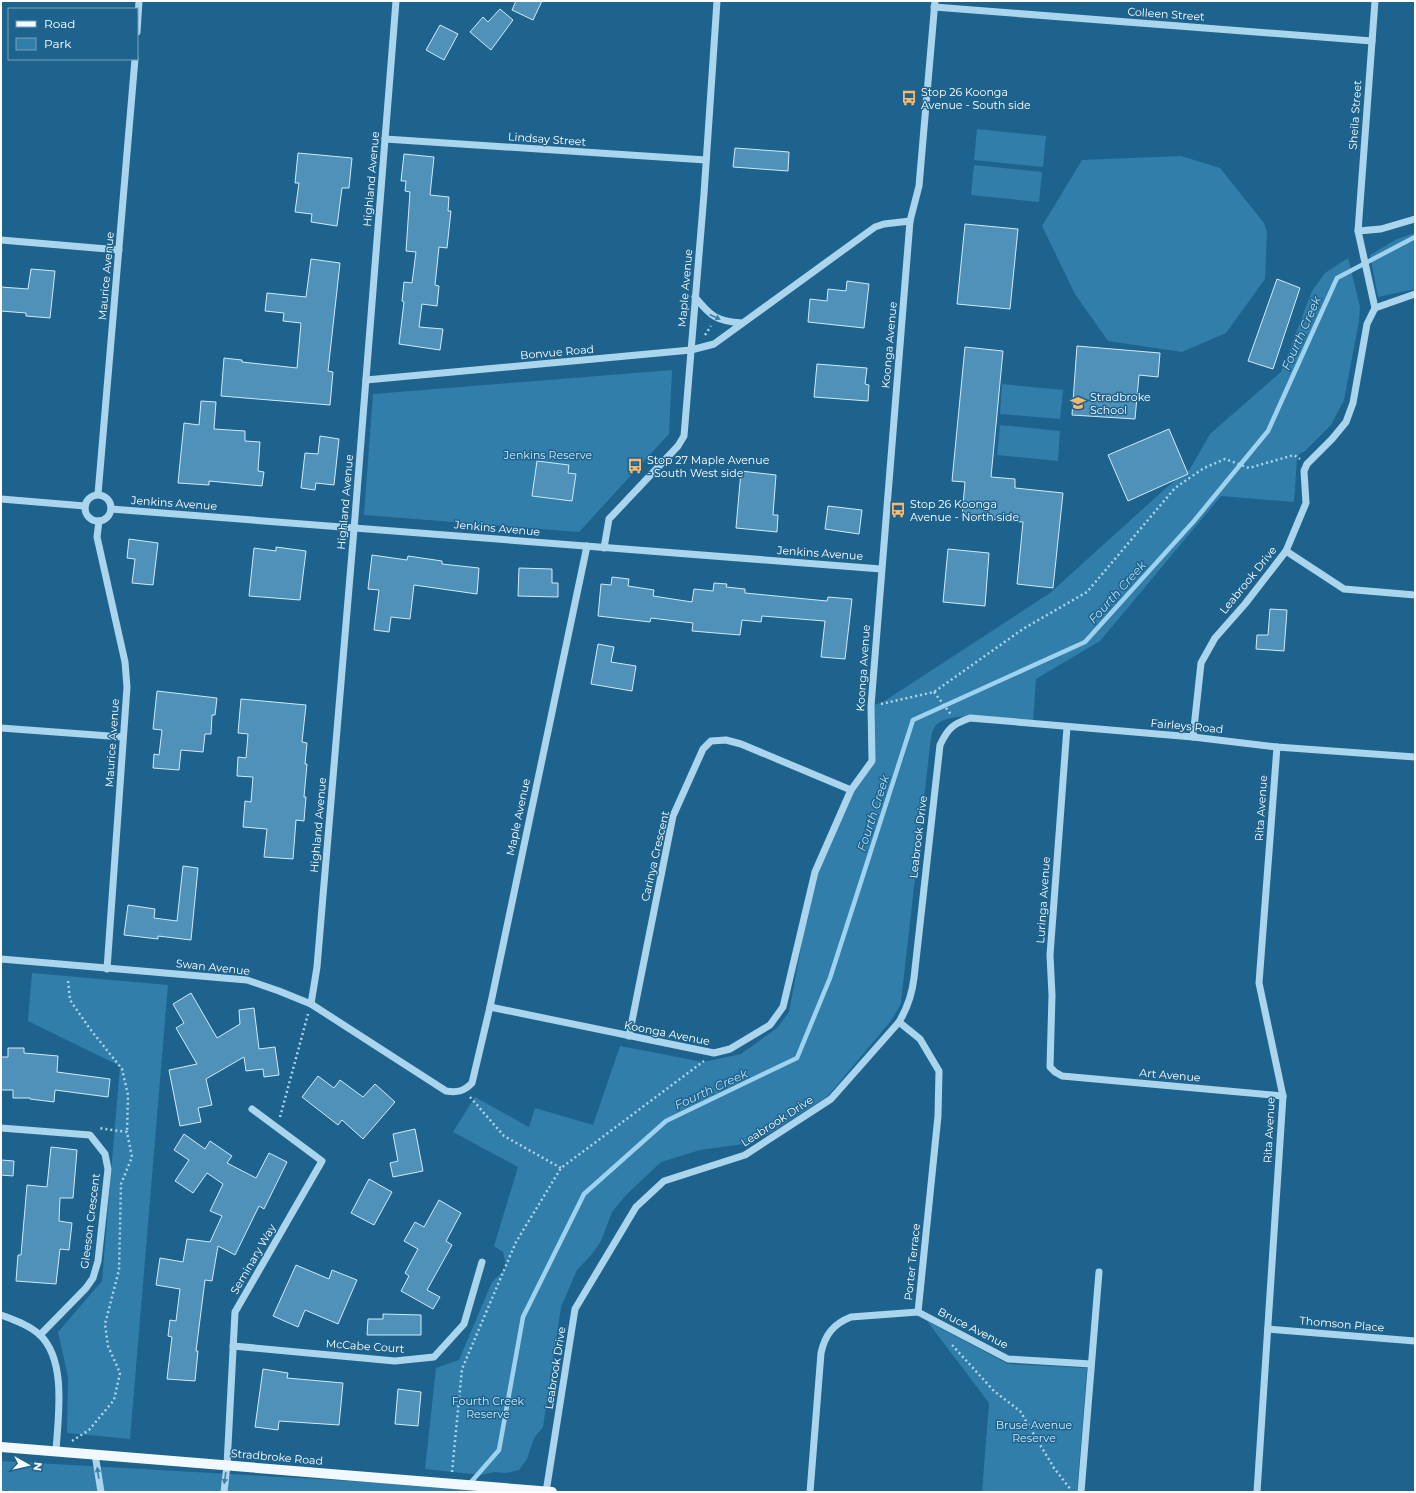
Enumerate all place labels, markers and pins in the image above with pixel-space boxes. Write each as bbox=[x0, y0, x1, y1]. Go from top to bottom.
place label: Stop 26 Koonga Avenue - South side bbox=[921, 85, 1031, 112]
bus stop icon: Stop 26 Koonga Avenue - South side bbox=[900, 89, 918, 107]
place label: Stradbroke School bbox=[1090, 390, 1151, 417]
school or university icon: Stradbroke School bbox=[1069, 394, 1087, 412]
place label: Stop 27 Maple Avenue - South West side bbox=[647, 453, 770, 480]
bus stop icon: Stop 27 Maple Avenue - South West side bbox=[626, 457, 644, 475]
place label: Stop 26 Koonga Avenue - North side bbox=[910, 497, 1019, 524]
bus stop icon: Stop 26 Koonga Avenue - North side bbox=[889, 501, 907, 519]

